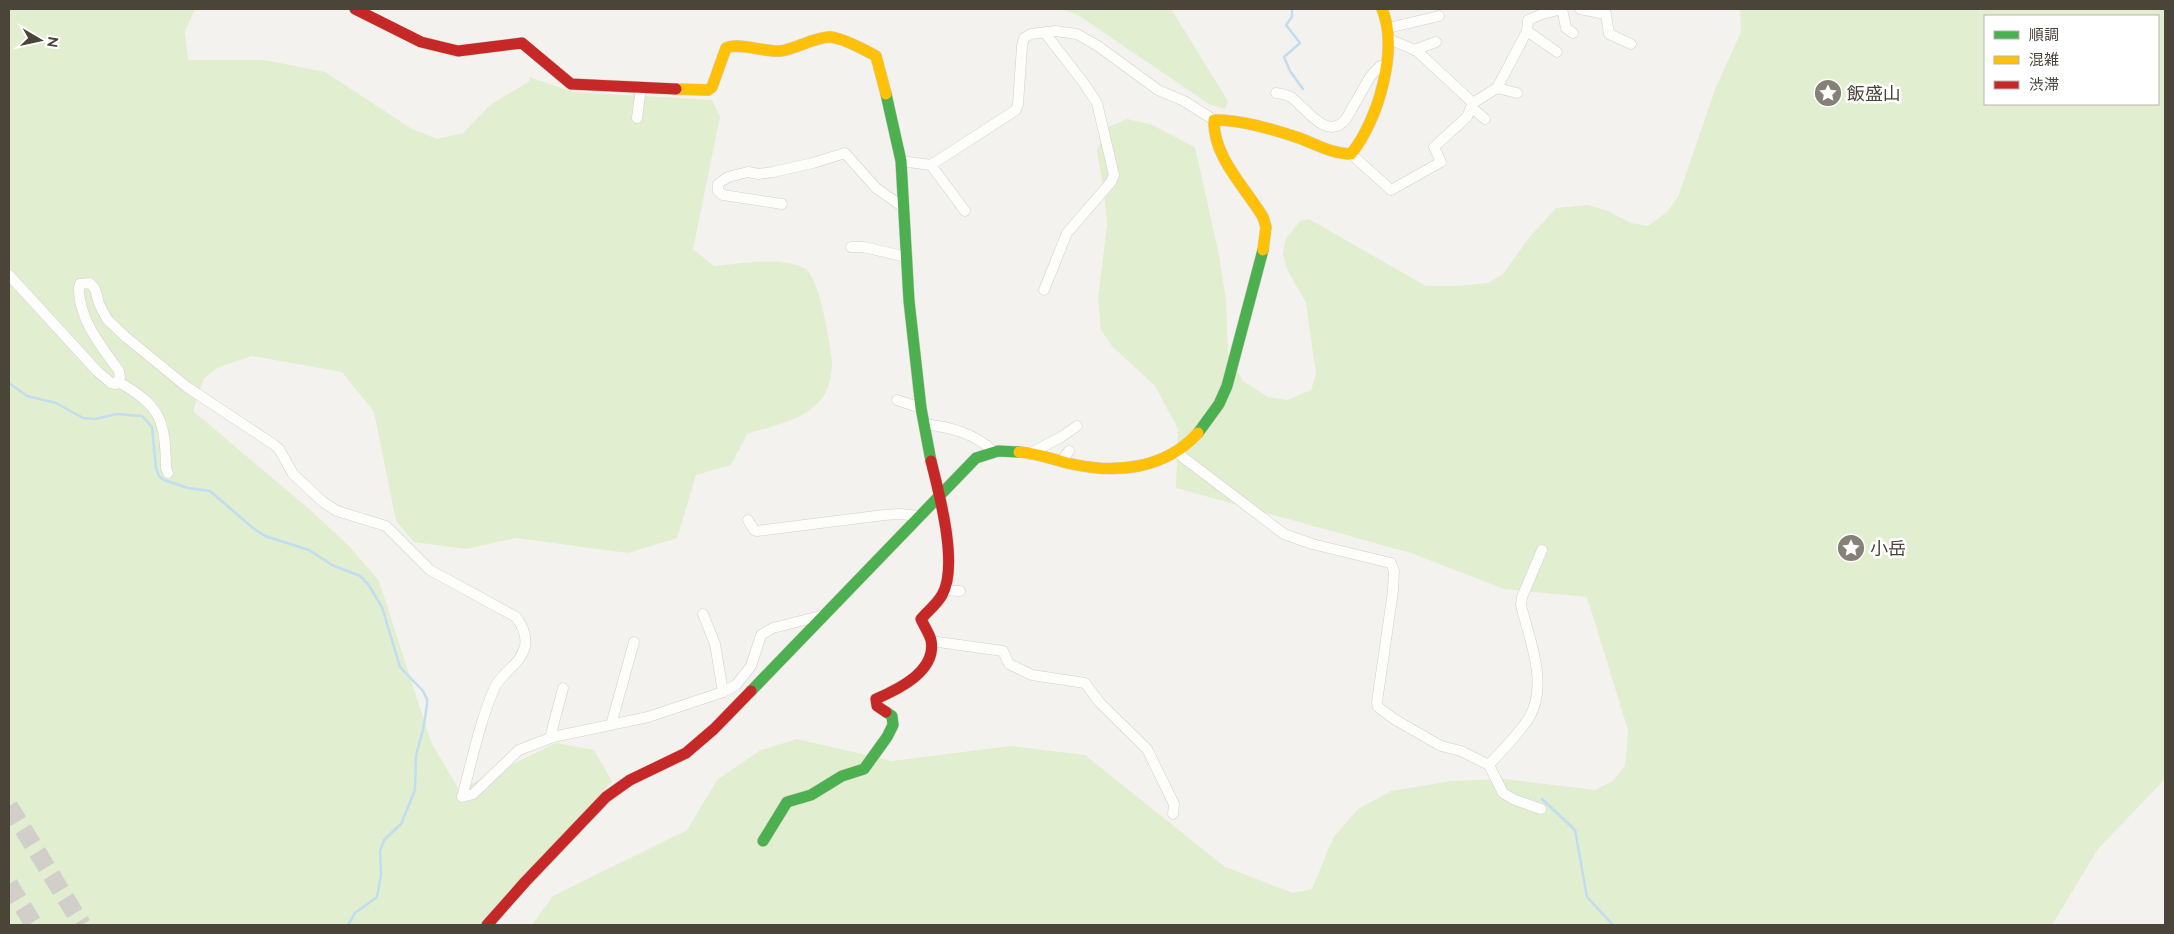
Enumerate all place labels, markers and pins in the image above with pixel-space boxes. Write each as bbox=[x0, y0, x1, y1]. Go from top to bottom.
place icon: 飯盛山 bbox=[1813, 78, 1843, 108]
place label: 飯盛山 bbox=[1847, 83, 1901, 104]
place icon: 小岳 bbox=[1836, 533, 1866, 563]
place label: 小岳 bbox=[1870, 538, 1906, 559]

